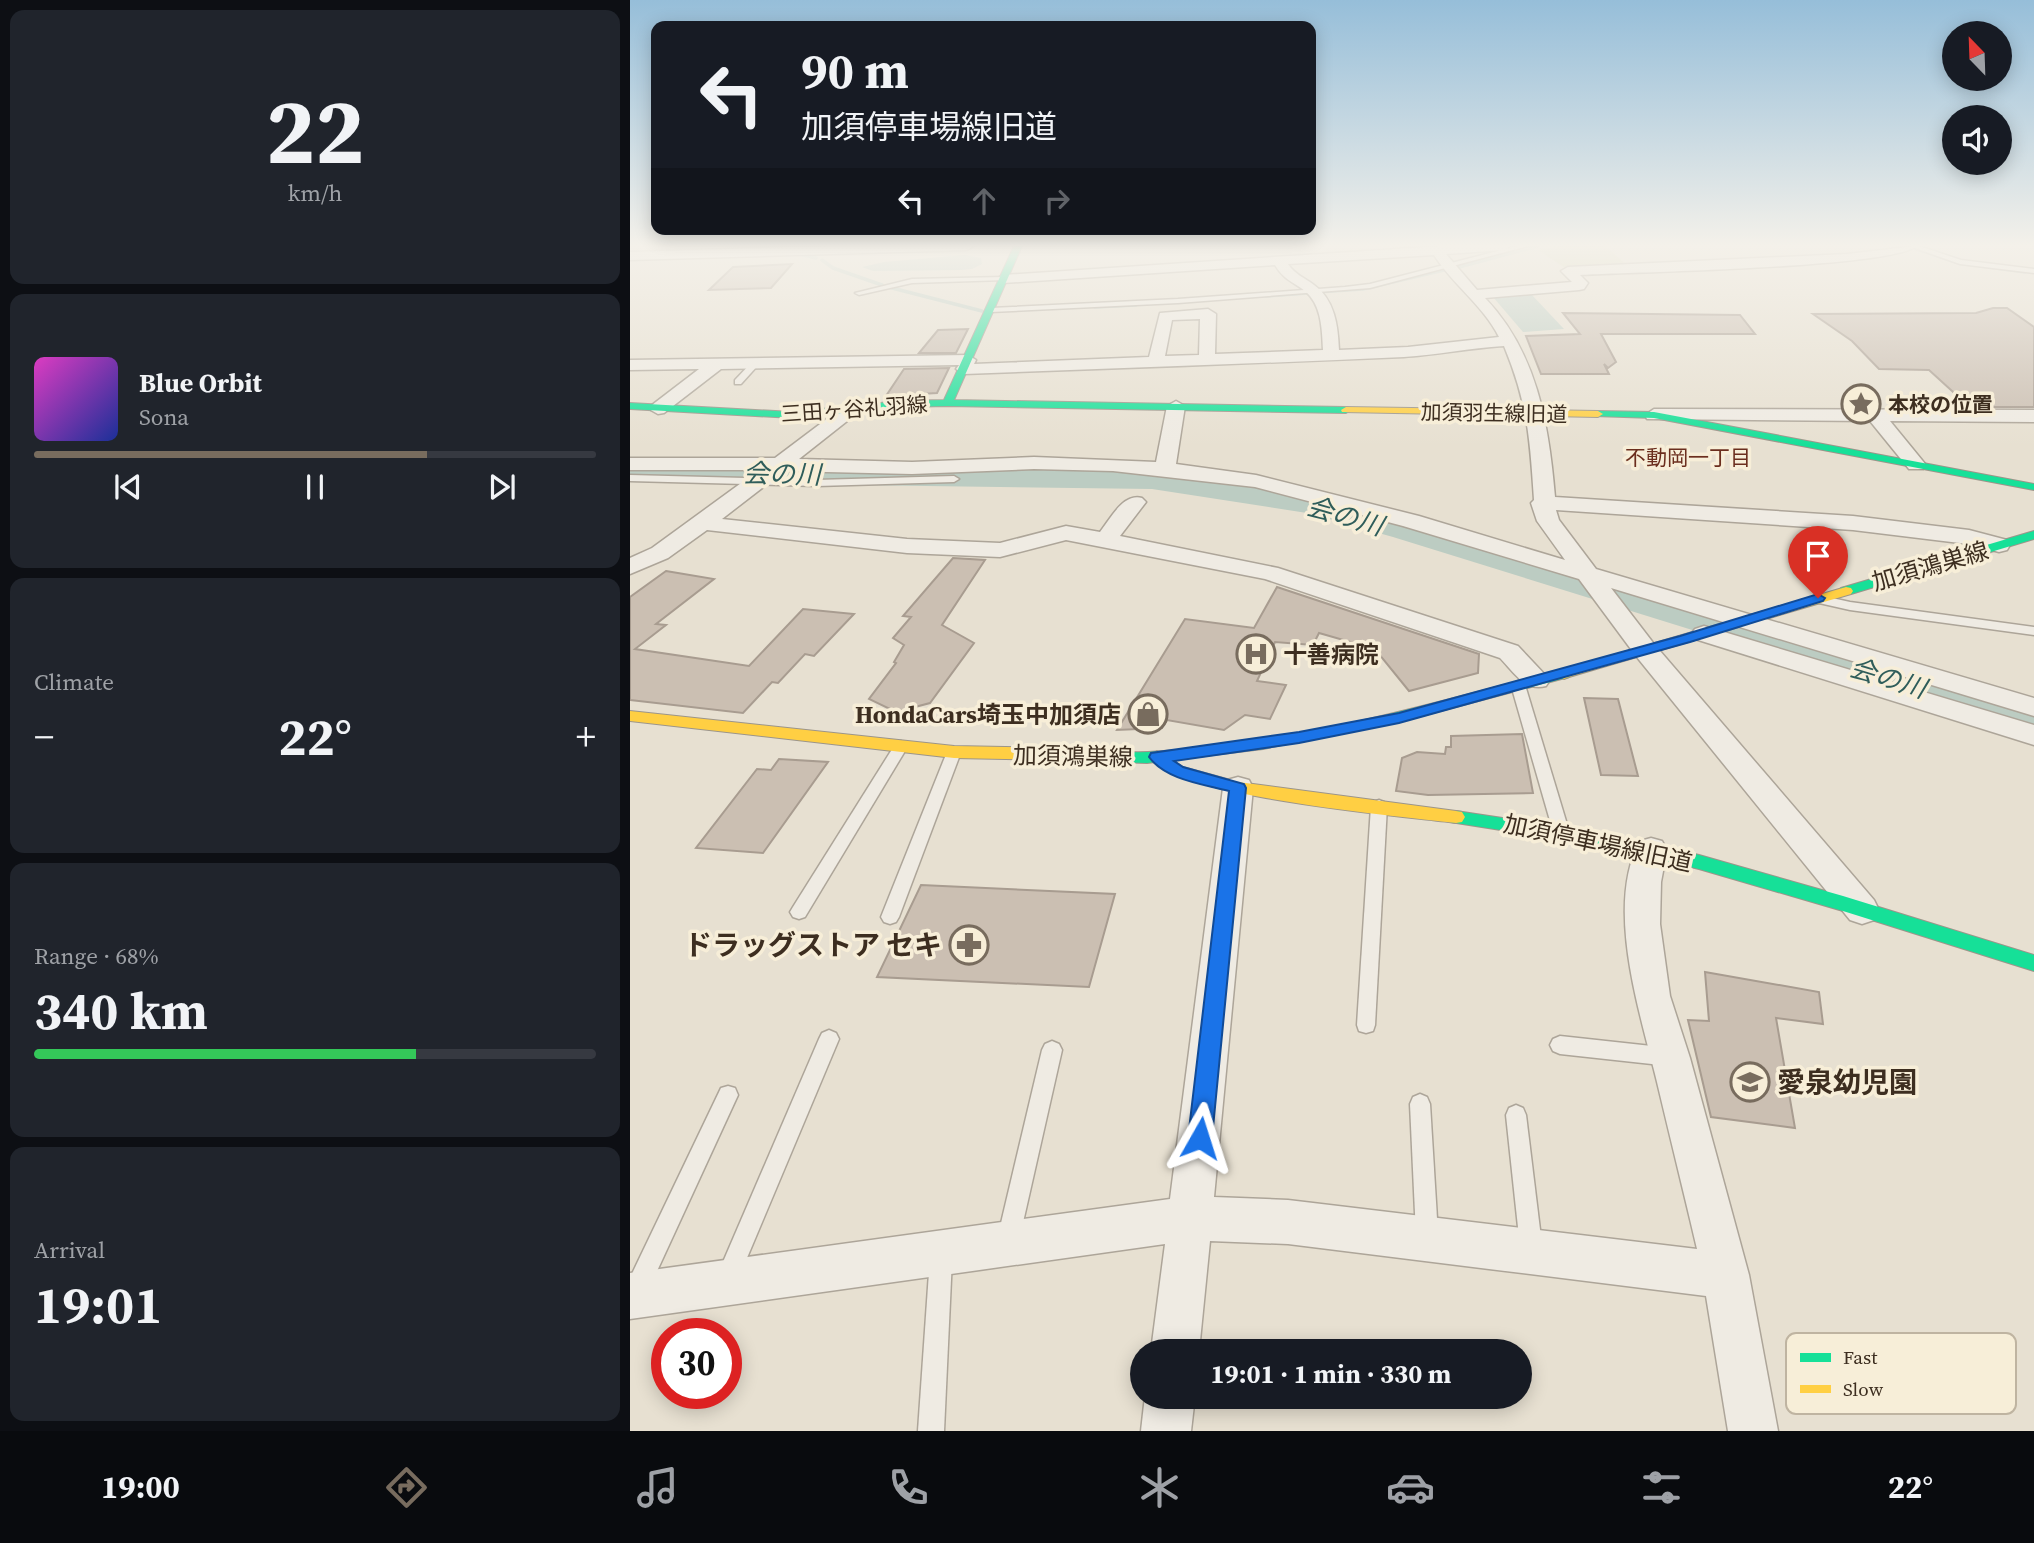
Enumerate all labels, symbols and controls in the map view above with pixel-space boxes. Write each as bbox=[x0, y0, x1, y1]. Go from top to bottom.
north arrow bbox=[1942, 21, 2012, 91]
map controls bbox=[1942, 21, 2012, 175]
text: 90 m bbox=[801, 37, 909, 104]
icon: left bbox=[686, 49, 777, 140]
text: 22 bbox=[266, 69, 364, 193]
text: 加須停車場線旧道 bbox=[801, 105, 1057, 149]
button: sound bbox=[1942, 105, 2012, 175]
text: km/h bbox=[288, 177, 342, 209]
icon: left bbox=[892, 182, 930, 220]
icon: ahead bbox=[965, 182, 1003, 220]
icon: right bbox=[1038, 182, 1076, 220]
text: Blue Orbit bbox=[139, 365, 262, 401]
place icon: 本校の位置 bbox=[1840, 383, 1882, 425]
street label: 三田ヶ谷礼羽線 bbox=[780, 389, 928, 429]
place label: 本校の位置 bbox=[1888, 390, 1993, 419]
street label: 加須羽生線旧道 bbox=[1420, 397, 1568, 429]
text: Sona bbox=[139, 401, 189, 433]
district label: 不動岡一丁目 bbox=[1625, 443, 1751, 472]
water label: 会の川 bbox=[743, 455, 824, 493]
icon: previous bbox=[109, 468, 147, 506]
icon: pause bbox=[296, 468, 334, 506]
icon: next bbox=[483, 468, 521, 506]
water label: 会の川 bbox=[1303, 488, 1390, 545]
pin bbox=[1788, 526, 1848, 598]
street label: 加須鴻巣線 bbox=[1868, 534, 1992, 598]
icon: arrive bbox=[1799, 537, 1837, 575]
hospital icon: 十善病院 bbox=[1235, 633, 1277, 675]
place label: 十善病院 bbox=[1283, 638, 1379, 671]
water label: 会の川 bbox=[1845, 649, 1933, 707]
text: Climate bbox=[34, 666, 114, 698]
shop icon: HondaCars埼玉中加須店 bbox=[1127, 693, 1169, 735]
place label: HondaCars埼玉中加須店 bbox=[855, 698, 1121, 731]
text: 22° bbox=[278, 701, 352, 772]
text: − bbox=[34, 711, 54, 763]
text: + bbox=[576, 711, 596, 763]
street label: 加須鴻巣線 bbox=[1013, 738, 1133, 774]
street label: 加須停車場線旧道 bbox=[1501, 807, 1695, 879]
pharmacy icon: ドラッグストア セキ bbox=[948, 924, 990, 966]
place label: ドラッグストア セキ bbox=[684, 926, 942, 964]
text: Range · 68% bbox=[34, 940, 159, 972]
text: 340 km bbox=[34, 975, 208, 1046]
school or university icon: 愛泉幼児園 bbox=[1729, 1061, 1771, 1103]
place label: 愛泉幼児園 bbox=[1777, 1063, 1917, 1101]
position arrow bbox=[1163, 1101, 1237, 1175]
text: Arrival bbox=[34, 1234, 105, 1266]
text: 19:01 bbox=[34, 1269, 162, 1340]
speed limit sign: 30 bbox=[651, 1318, 742, 1409]
legend bbox=[1786, 1333, 2016, 1414]
text: Fast bbox=[1843, 1344, 1878, 1370]
text: 19:01 · 1 min · 330 m bbox=[1211, 1356, 1451, 1392]
text: Slow bbox=[1843, 1376, 1884, 1402]
icon: directions bbox=[382, 1463, 431, 1512]
icon: music bbox=[633, 1463, 682, 1512]
icon: phone bbox=[884, 1463, 933, 1512]
icon: climate bbox=[1135, 1463, 1184, 1512]
icon: car bbox=[1386, 1463, 1435, 1512]
icon: filters bbox=[1637, 1463, 1686, 1512]
text: 19:00 bbox=[101, 1465, 180, 1509]
text: 22° bbox=[1888, 1465, 1933, 1509]

